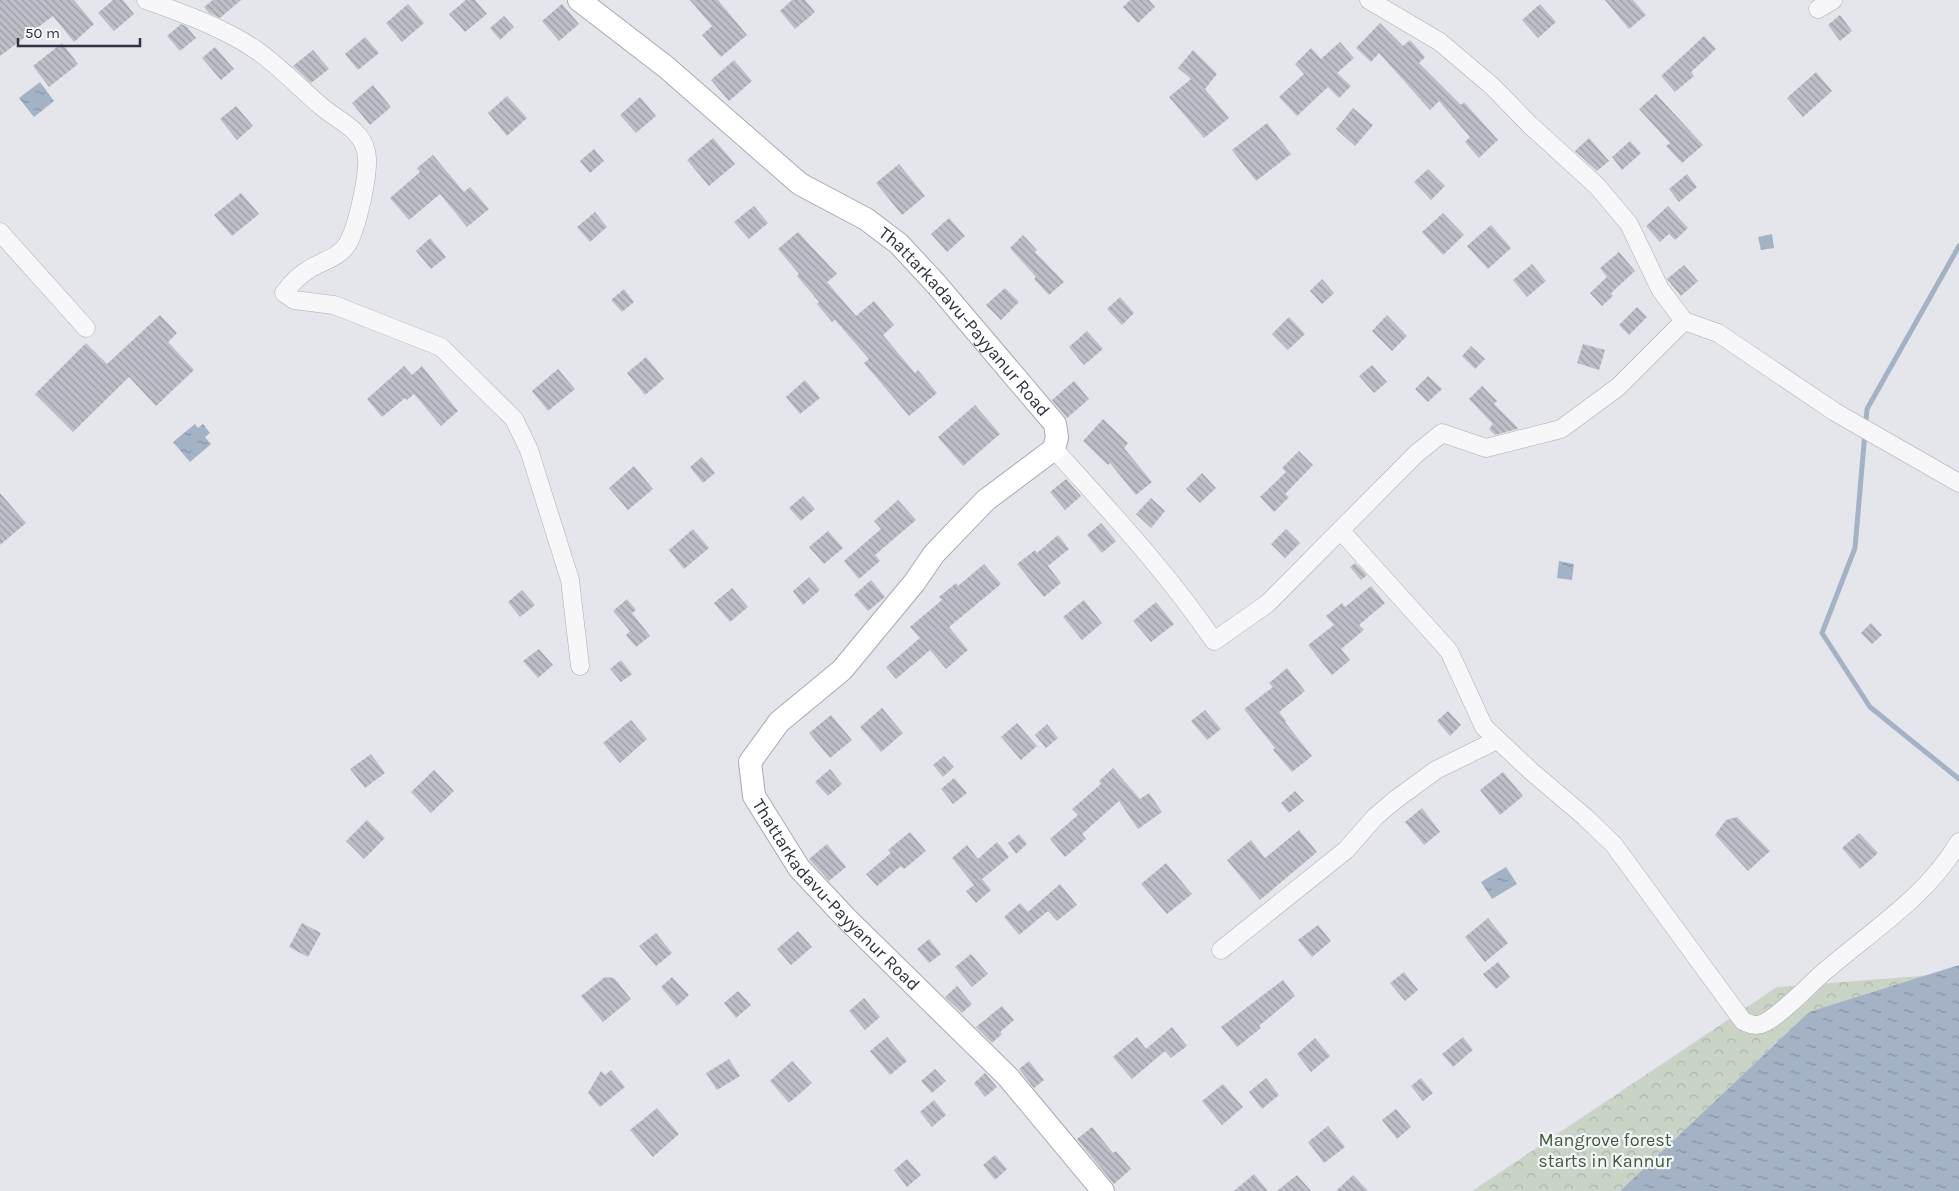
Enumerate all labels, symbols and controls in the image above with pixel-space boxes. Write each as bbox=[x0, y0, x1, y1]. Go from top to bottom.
scale bar bbox=[18, 15, 140, 47]
text: 50 m bbox=[25, 24, 60, 42]
street label: Thattarkadavu-Payyanur Road bbox=[874, 222, 1055, 421]
street label: Thattarkadavu-Payyanur Road bbox=[747, 795, 924, 995]
park label: Mangrove forest starts in Kannur bbox=[1538, 1129, 1672, 1172]

